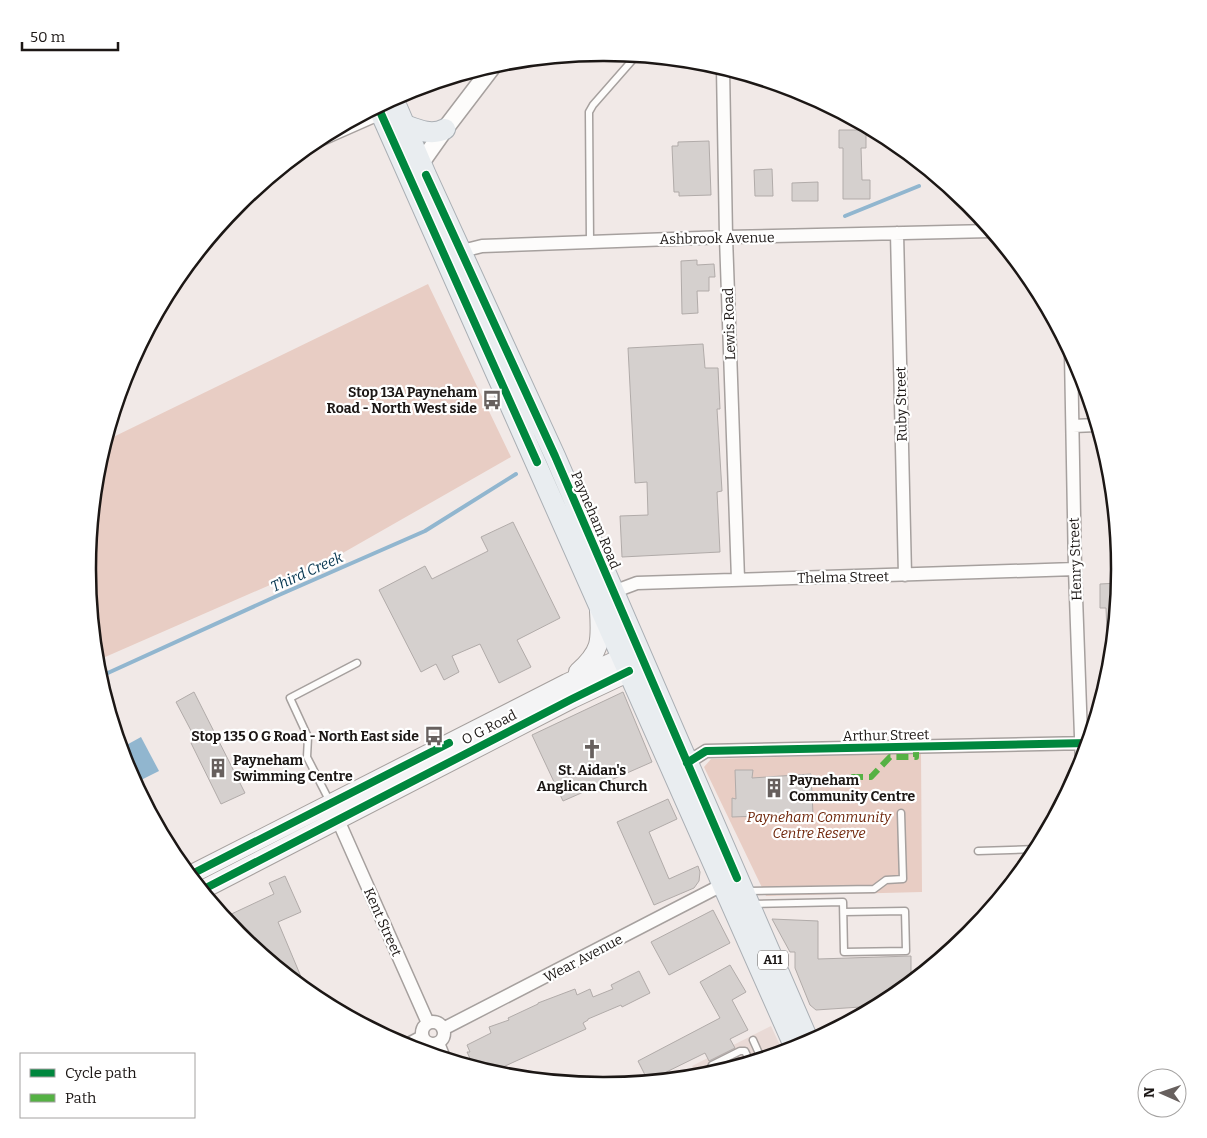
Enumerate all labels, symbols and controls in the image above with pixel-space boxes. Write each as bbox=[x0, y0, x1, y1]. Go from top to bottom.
scale bar bbox=[22, 20, 119, 52]
text: 50 m bbox=[30, 28, 66, 46]
street label: Ashbrook Avenue bbox=[659, 229, 775, 248]
street label: Lewis Road bbox=[720, 287, 739, 361]
street label: Ruby Street bbox=[892, 366, 911, 442]
place label: Stop 13A Payneham Road - North West side bbox=[327, 384, 478, 417]
bus stop icon: Stop 13A Payneham Road - North West side bbox=[481, 389, 503, 411]
street label: Payneham Road bbox=[567, 469, 624, 572]
street label: Henry Street bbox=[1066, 517, 1085, 601]
water label: Third Creek bbox=[268, 548, 347, 596]
street label: Thelma Street bbox=[797, 568, 889, 587]
street label: O G Road bbox=[459, 706, 519, 748]
bus stop icon: Stop 135 O G Road - North East side bbox=[423, 725, 445, 747]
street label: Arthur Street bbox=[843, 726, 929, 745]
place label: Stop 135 O G Road - North East side bbox=[191, 728, 419, 745]
church icon: St. Aidan's Anglican Church bbox=[581, 738, 603, 760]
place label: Payneham Swimming Centre bbox=[233, 752, 353, 785]
building icon: Payneham Swimming Centre bbox=[207, 757, 229, 779]
place label: St. Aidan's Anglican Church bbox=[537, 762, 647, 795]
place label: Payneham Community Centre bbox=[789, 772, 916, 805]
building icon: Payneham Community Centre bbox=[763, 777, 785, 799]
park label: Payneham Community Centre Reserve bbox=[747, 809, 892, 842]
street label: Kent Street bbox=[360, 885, 405, 959]
street label: Wear Avenue bbox=[541, 931, 626, 986]
road number: A11 bbox=[758, 950, 788, 970]
legend bbox=[20, 1053, 195, 1118]
text: Cycle path bbox=[65, 1064, 137, 1082]
north arrow bbox=[1137, 1068, 1187, 1118]
text: N bbox=[1141, 1087, 1158, 1098]
text: Path bbox=[65, 1089, 97, 1107]

